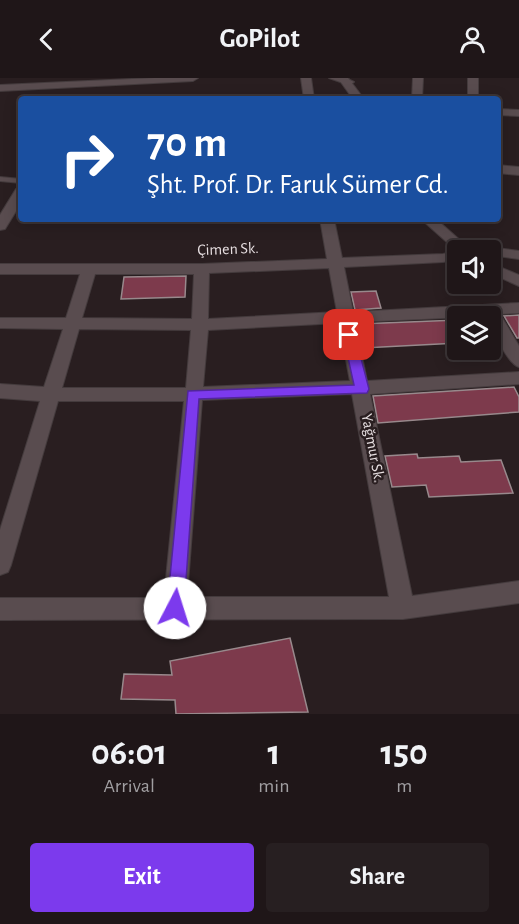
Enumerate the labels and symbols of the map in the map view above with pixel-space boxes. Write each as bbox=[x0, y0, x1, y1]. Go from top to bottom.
street label: Çimen Sk. bbox=[197, 240, 259, 258]
pin bbox=[323, 309, 374, 360]
street label: Yağmur Sk. bbox=[359, 412, 387, 484]
position arrow bbox=[143, 576, 207, 640]

